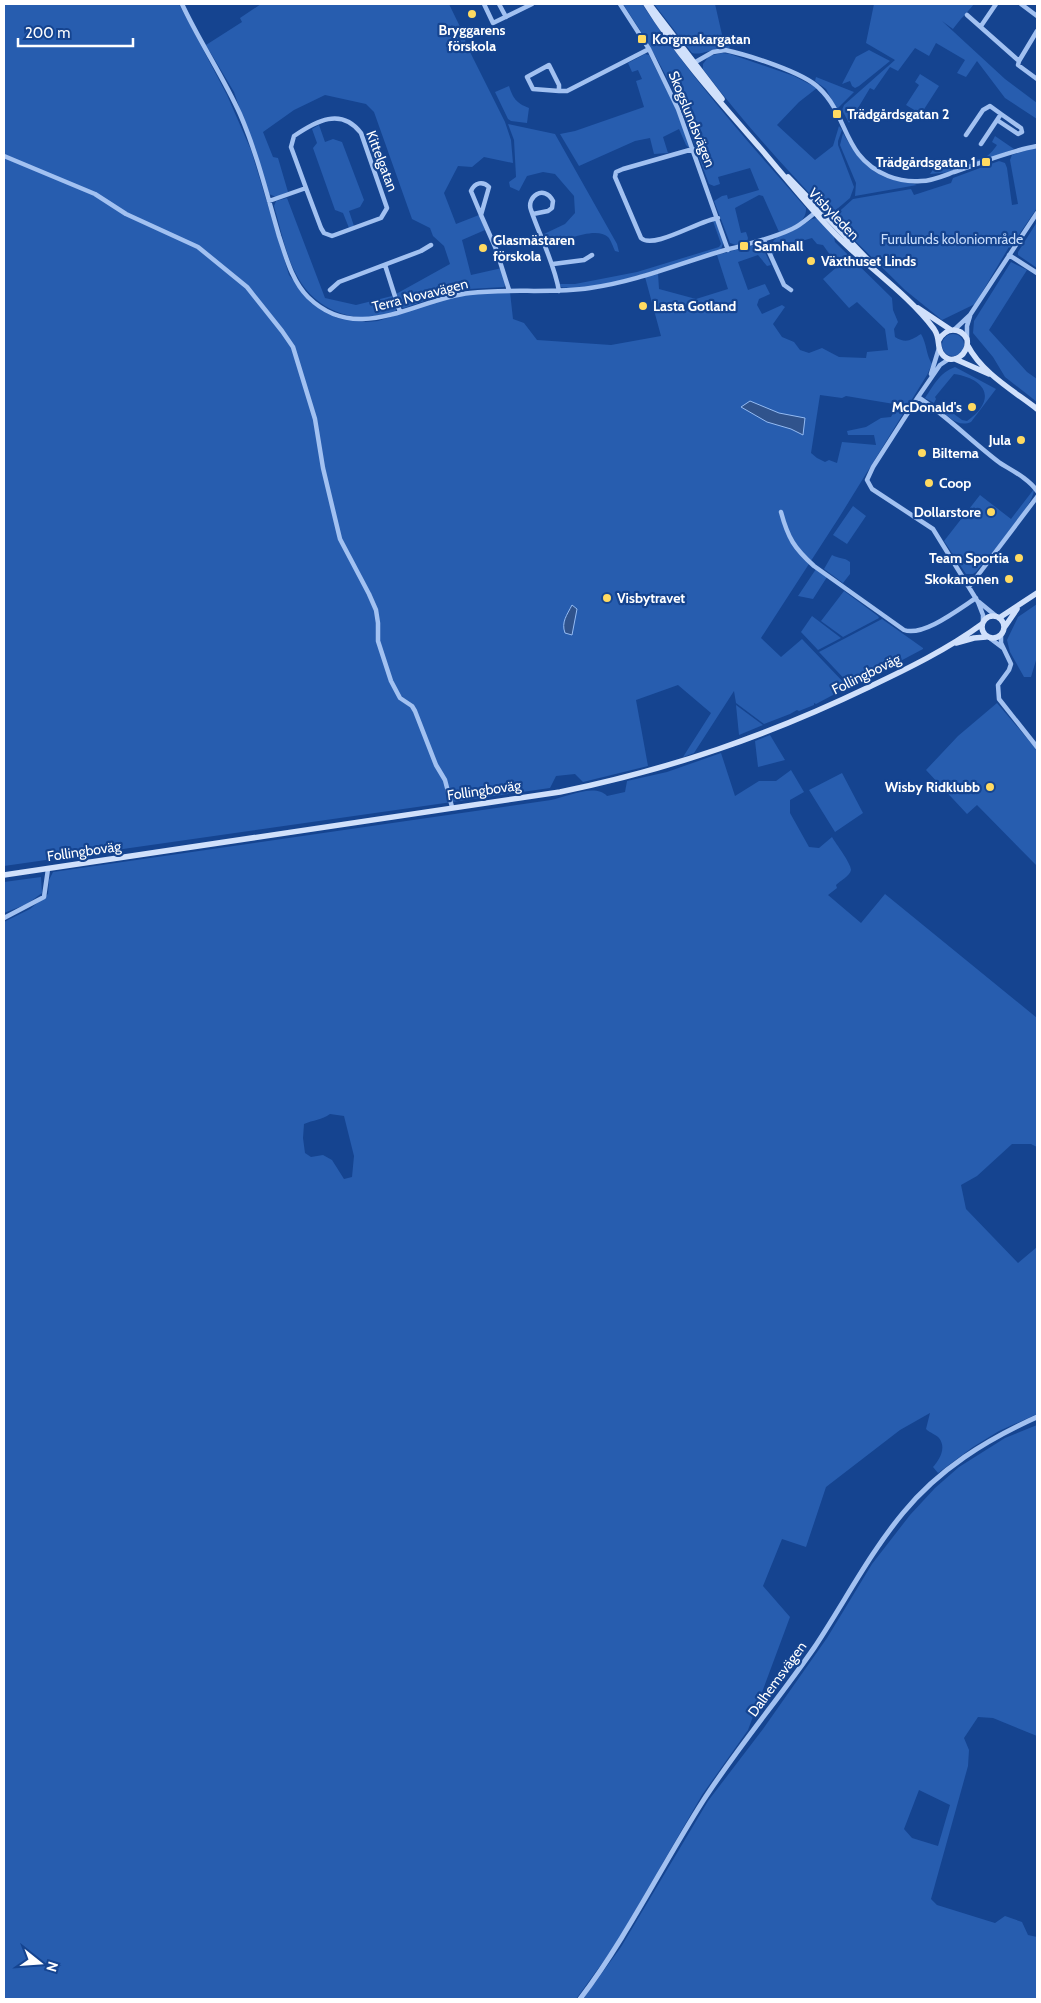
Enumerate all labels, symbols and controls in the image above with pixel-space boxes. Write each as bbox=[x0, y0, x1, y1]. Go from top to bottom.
marker: Bryggarens förskola bbox=[466, 8, 478, 20]
scale bar bbox=[18, 15, 132, 47]
place label: Bryggarens förskola bbox=[438, 21, 506, 55]
text: 200 m bbox=[25, 24, 70, 42]
place label: Korgmakargatan bbox=[652, 30, 751, 48]
marker: Korgmakargatan bbox=[636, 33, 648, 45]
street label: Skogslundsvägen bbox=[665, 68, 720, 170]
place label: Trädgårdsgatan 2 bbox=[847, 105, 949, 123]
marker: Trädgårdsgatan 2 bbox=[831, 108, 843, 120]
street label: Kittelgatan bbox=[362, 128, 402, 194]
place label: Trädgårdsgatan 1 bbox=[876, 153, 976, 171]
marker: Trädgårdsgatan 1 bbox=[980, 156, 992, 168]
street label: Visbyleden bbox=[805, 184, 863, 244]
park label: Furulunds koloniområde bbox=[881, 230, 1023, 248]
place label: Glasmästaren förskola bbox=[493, 231, 575, 265]
place label: Samhall bbox=[754, 237, 804, 255]
marker: Samhall bbox=[738, 240, 750, 252]
marker: Glasmästaren förskola bbox=[477, 242, 489, 254]
place label: Växthuset Linds bbox=[821, 252, 916, 270]
marker: Växthuset Linds bbox=[805, 255, 817, 267]
street label: Terra Novavägen bbox=[370, 274, 470, 316]
place label: Lasta Gotland bbox=[653, 297, 736, 315]
marker: Lasta Gotland bbox=[637, 300, 649, 312]
place label: McDonald's bbox=[892, 398, 962, 416]
marker: McDonald's bbox=[966, 401, 978, 413]
place label: Jula bbox=[988, 431, 1011, 449]
marker: Jula bbox=[1015, 434, 1027, 446]
place label: Biltema bbox=[932, 444, 979, 462]
marker: Biltema bbox=[916, 447, 928, 459]
place label: Coop bbox=[939, 474, 971, 492]
marker: Coop bbox=[923, 477, 935, 489]
place label: Dollarstore bbox=[914, 503, 981, 521]
marker: Dollarstore bbox=[985, 506, 997, 518]
place label: Team Sportia bbox=[929, 549, 1009, 567]
marker: Team Sportia bbox=[1013, 552, 1025, 564]
place label: Skokanonen bbox=[924, 570, 999, 588]
marker: Skokanonen bbox=[1003, 573, 1015, 585]
place label: Visbytravet bbox=[617, 589, 685, 607]
marker: Visbytravet bbox=[601, 592, 613, 604]
street label: Follingboväg bbox=[829, 649, 904, 698]
street label: Follingboväg bbox=[446, 776, 523, 804]
place label: Wisby Ridklubb bbox=[885, 778, 980, 796]
marker: Wisby Ridklubb bbox=[984, 781, 996, 793]
street label: Follingboväg bbox=[46, 837, 123, 865]
street label: Dalhemsvägen bbox=[744, 1638, 810, 1720]
north arrow bbox=[15, 1938, 65, 1988]
text: N bbox=[42, 1959, 62, 1974]

